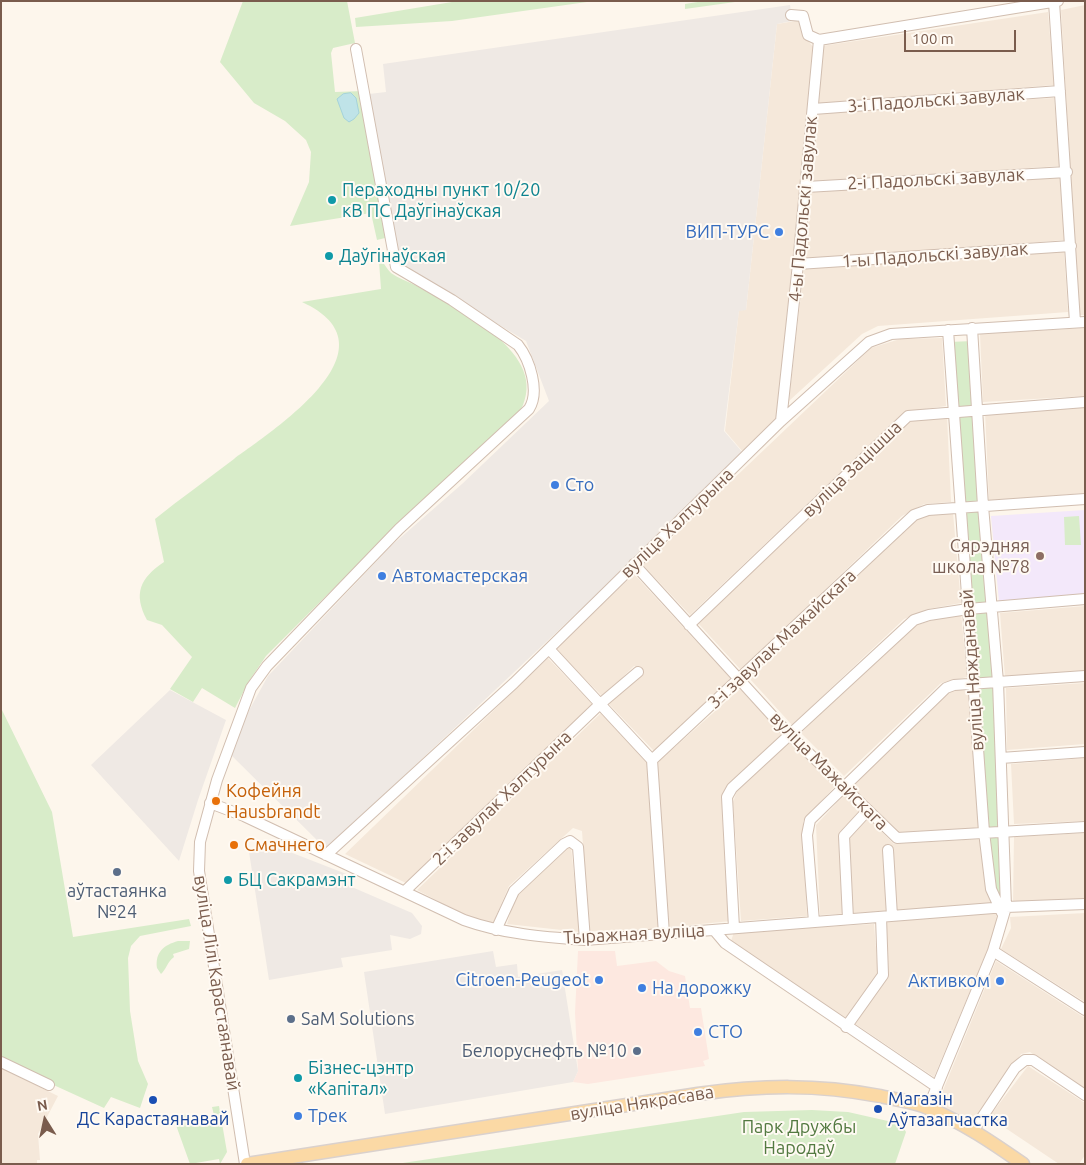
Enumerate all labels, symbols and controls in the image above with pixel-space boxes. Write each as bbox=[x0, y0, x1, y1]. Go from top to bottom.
scale bar bbox=[906, 20, 1018, 52]
text: 100 m bbox=[912, 30, 954, 47]
street label: 3-і Падольскі завулак bbox=[847, 83, 1025, 117]
street label: 4-ы Падольскі завулак bbox=[784, 115, 822, 303]
street label: 2-і Падольскі завулак bbox=[847, 164, 1025, 194]
place label: Пераходны пункт 10/20 кВ ПС Даўгінаўская bbox=[342, 179, 540, 222]
marker: Пераходны пункт 10/20 кВ ПС Даўгінаўская bbox=[326, 194, 338, 206]
place label: ВИП-ТУРС bbox=[686, 221, 769, 243]
marker: ВИП-ТУРС bbox=[773, 226, 785, 238]
street label: 1-ы Падольскі завулак bbox=[841, 238, 1029, 272]
place label: Даўгінаўская bbox=[339, 245, 446, 267]
marker: Даўгінаўская bbox=[323, 250, 335, 262]
street label: вуліца Зацішша bbox=[798, 416, 906, 522]
street label: вуліца Халтурына bbox=[616, 464, 738, 582]
place label: Сто bbox=[565, 474, 594, 496]
marker: Сто bbox=[549, 479, 561, 491]
place label: Сярэдняя школа №78 bbox=[932, 535, 1030, 578]
marker: Сярэдняя школа №78 bbox=[1034, 550, 1046, 562]
place label: Автомастерская bbox=[392, 565, 528, 587]
street label: 3-і завулак Мажайскага bbox=[703, 565, 861, 713]
marker: Автомастерская bbox=[376, 570, 388, 582]
street label: вуліца Няжданавай bbox=[956, 588, 988, 752]
street label: вуліца Мажайскага bbox=[765, 707, 893, 835]
street label: 2-і завулак Халтурына bbox=[428, 726, 576, 870]
place label: Кофейня Hausbrandt bbox=[226, 780, 320, 822]
marker: Кофейня Hausbrandt bbox=[210, 795, 222, 807]
place label: Смачнего bbox=[244, 834, 325, 856]
marker: Смачнего bbox=[228, 839, 240, 851]
marker: аўтастаянка №24 bbox=[111, 866, 123, 878]
place label: БЦ Сакрамэнт bbox=[238, 869, 356, 891]
street label: вуліца Лілі Карастаянавай bbox=[189, 874, 245, 1092]
marker: БЦ Сакрамэнт bbox=[222, 874, 234, 886]
place label: аўтастаянка №24 bbox=[67, 880, 167, 922]
street label: Тыражная вуліца bbox=[563, 919, 705, 949]
place label: Citroen-Peugeot bbox=[455, 969, 589, 991]
place label: Активком bbox=[908, 970, 990, 992]
marker: Citroen-Peugeot bbox=[593, 974, 605, 986]
marker: Активком bbox=[994, 975, 1006, 987]
place label: На дорожку bbox=[652, 977, 751, 999]
marker: На дорожку bbox=[636, 982, 648, 994]
place label: SaM Solutions bbox=[301, 1008, 414, 1030]
marker: SaM Solutions bbox=[285, 1013, 297, 1025]
place label: СТО bbox=[708, 1021, 743, 1043]
marker: СТО bbox=[692, 1026, 704, 1038]
place label: Белоруснефть №10 bbox=[462, 1040, 627, 1062]
marker: Белоруснефть №10 bbox=[631, 1045, 643, 1057]
place label: Бізнес-цэнтр «Капітал» bbox=[308, 1057, 414, 1100]
marker: Бізнес-цэнтр «Капітал» bbox=[292, 1072, 304, 1084]
street label: вуліца Някрасава bbox=[569, 1081, 715, 1125]
place label: Магазін Аўтазапчастка bbox=[888, 1088, 1008, 1130]
marker: ДС Карастаянавай bbox=[147, 1094, 159, 1106]
north arrow bbox=[20, 1095, 70, 1145]
text: N bbox=[36, 1096, 49, 1114]
marker: Магазін Аўтазапчастка bbox=[872, 1103, 884, 1115]
place label: Трек bbox=[308, 1105, 347, 1127]
place label: ДС Карастаянавай bbox=[77, 1108, 229, 1130]
marker: Трек bbox=[292, 1110, 304, 1122]
park label: Парк Дружбы Народаў bbox=[742, 1116, 856, 1158]

